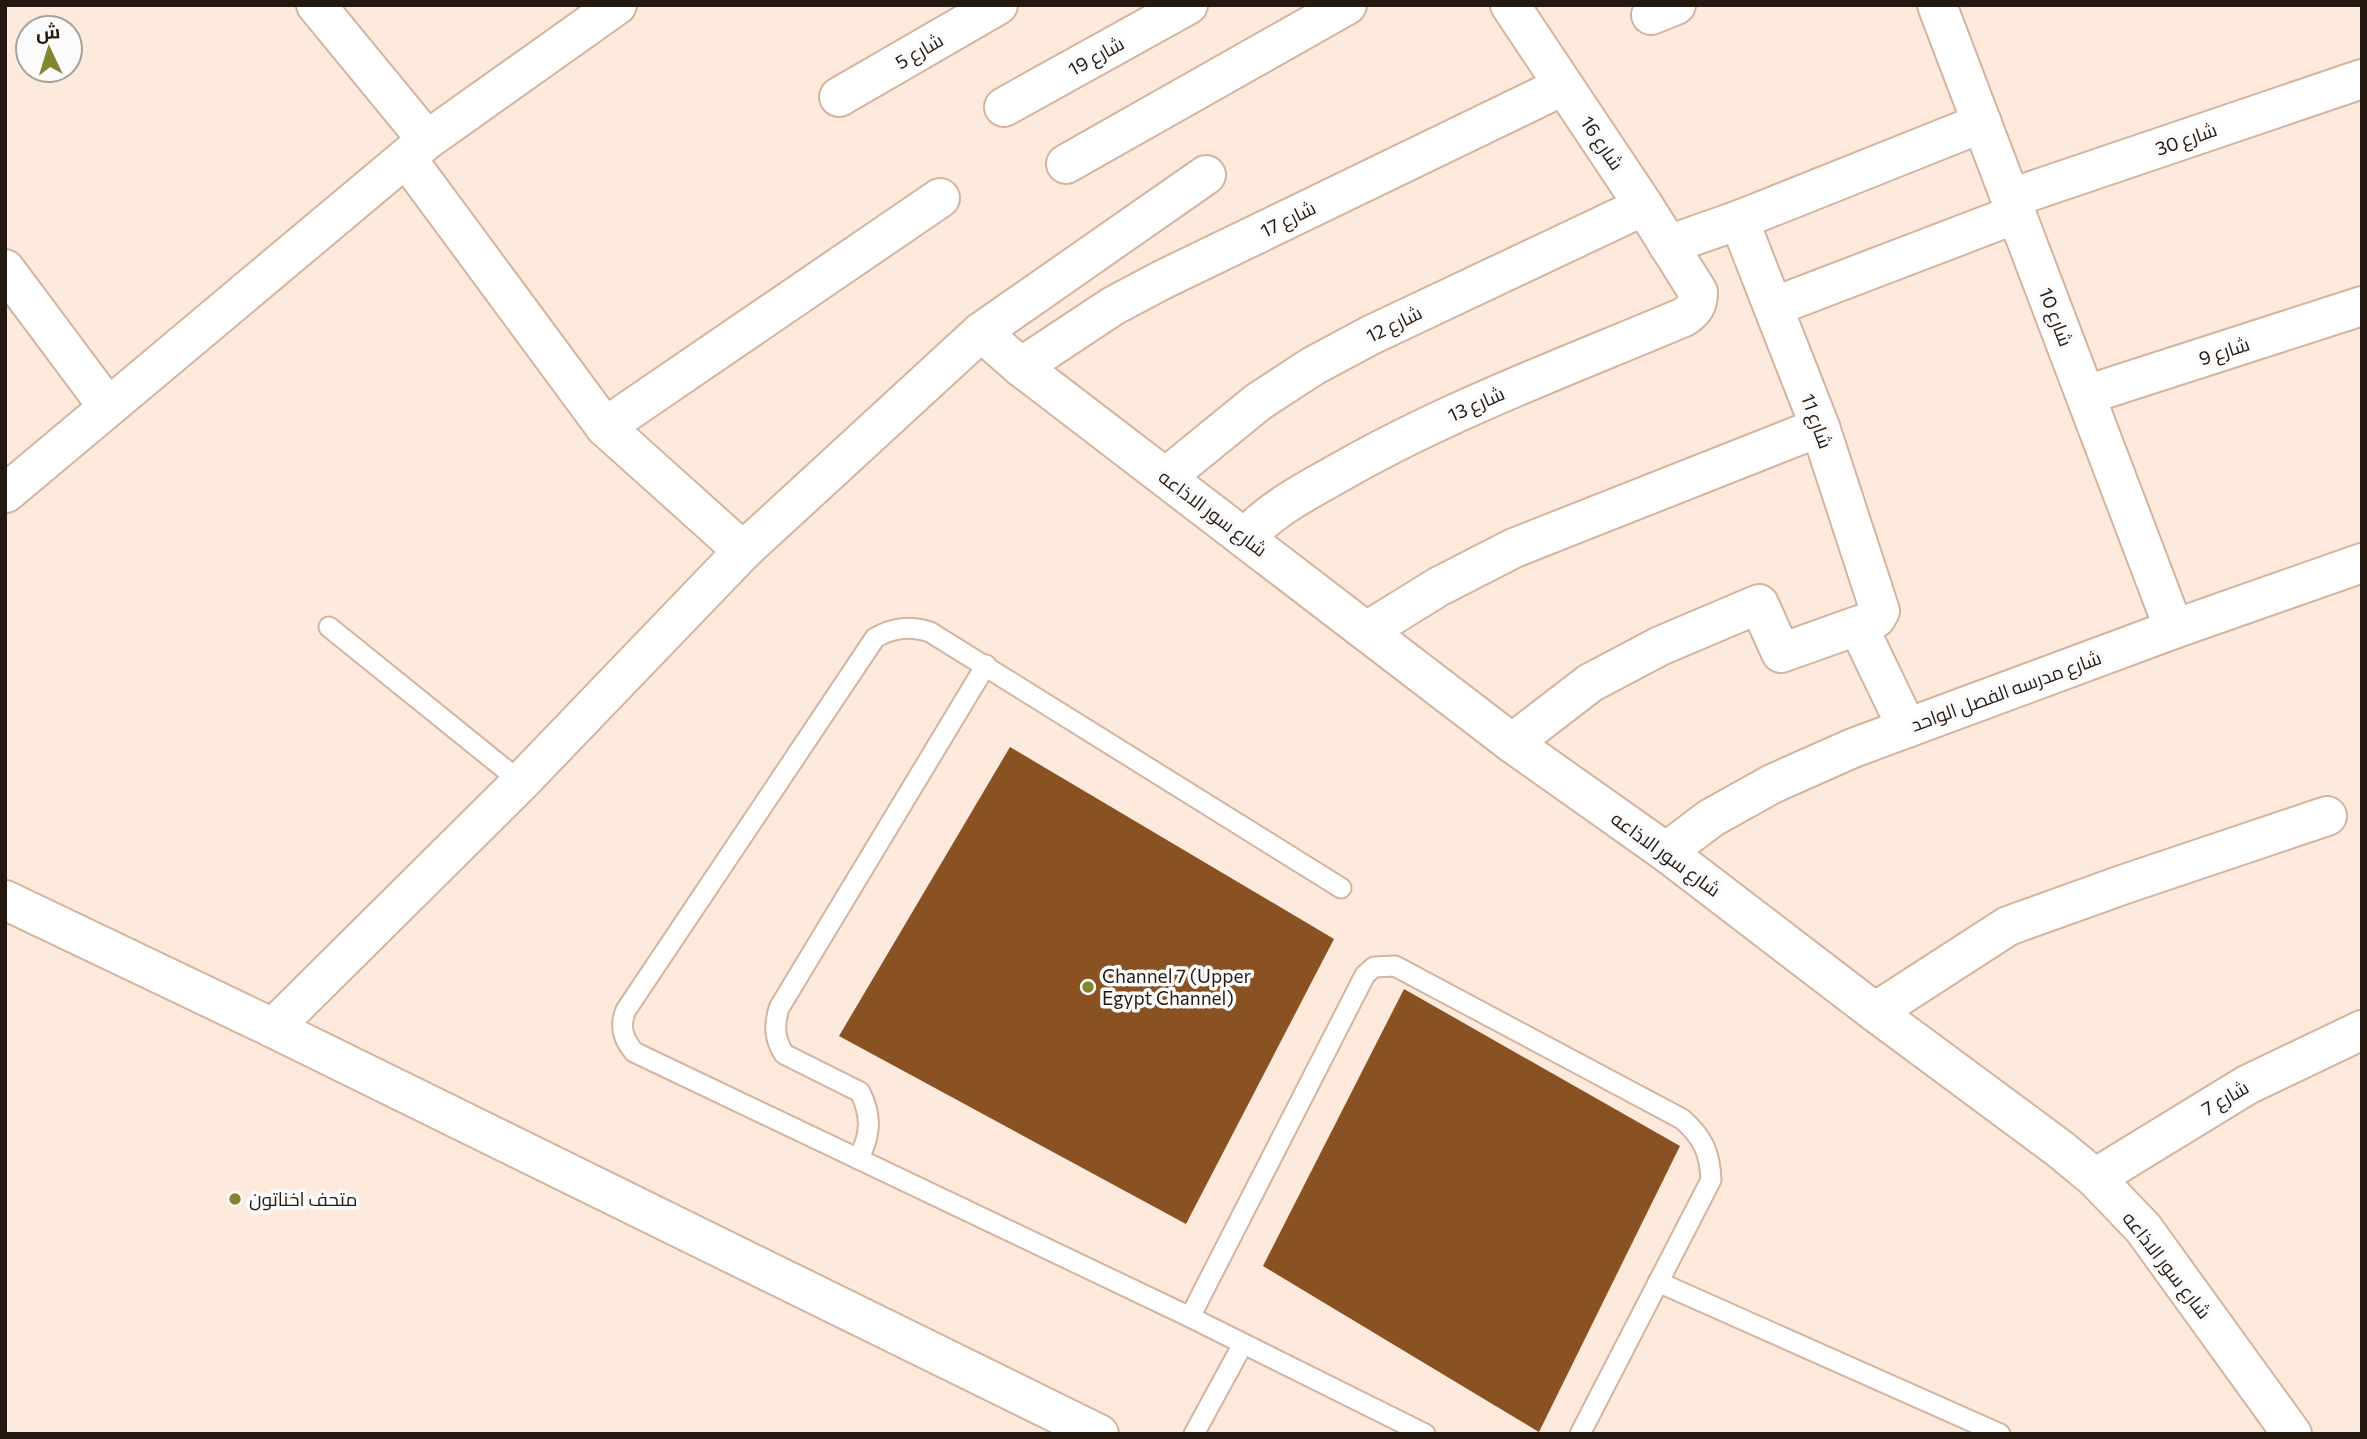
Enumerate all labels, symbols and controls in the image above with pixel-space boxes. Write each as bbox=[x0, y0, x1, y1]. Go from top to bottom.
north arrow bbox=[14, 14, 84, 84]
text: ش bbox=[35, 19, 61, 45]
street label: شارع 5 bbox=[891, 28, 948, 76]
street label: شارع 19 bbox=[1064, 31, 1129, 83]
street label: شارع 16 bbox=[1574, 111, 1629, 176]
street label: شارع 30 bbox=[2152, 117, 2221, 163]
street label: شارع 17 bbox=[1256, 195, 1320, 244]
street label: شارع 10 bbox=[2032, 284, 2078, 350]
street label: شارع 12 bbox=[1362, 300, 1427, 350]
street label: شارع 9 bbox=[2196, 332, 2253, 372]
street label: شارع 13 bbox=[1444, 381, 1509, 429]
street label: شارع 11 bbox=[1794, 390, 1838, 452]
street label: شارع سور الاذاعه bbox=[1153, 464, 1272, 563]
street label: شارع مدرسه الفصل الواحد bbox=[1908, 645, 2105, 739]
street label: شارع سور الاذاعه bbox=[1605, 806, 1725, 903]
place label: Channel 7 (Upper Egypt Channel) bbox=[1102, 964, 1251, 1009]
marker: Channel 7 (Upper Egypt Channel) bbox=[1080, 979, 1096, 995]
street label: شارع 7 bbox=[2197, 1075, 2254, 1123]
place label: متحف اخناتون bbox=[249, 1187, 357, 1211]
marker: متحف اخناتون bbox=[227, 1191, 243, 1207]
street label: شارع سور الاذاعه bbox=[2116, 1207, 2216, 1325]

